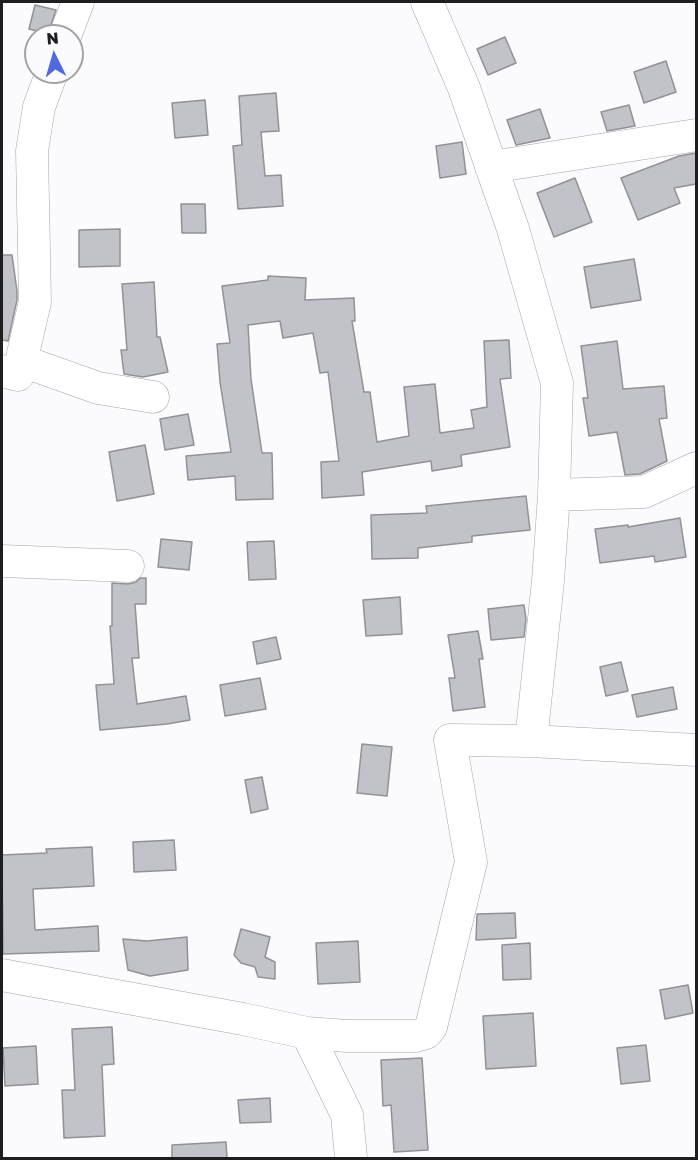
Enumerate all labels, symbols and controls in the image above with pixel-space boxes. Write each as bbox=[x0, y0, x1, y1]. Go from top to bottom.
north arrow bbox=[24, 24, 84, 84]
text: N bbox=[46, 28, 60, 49]

